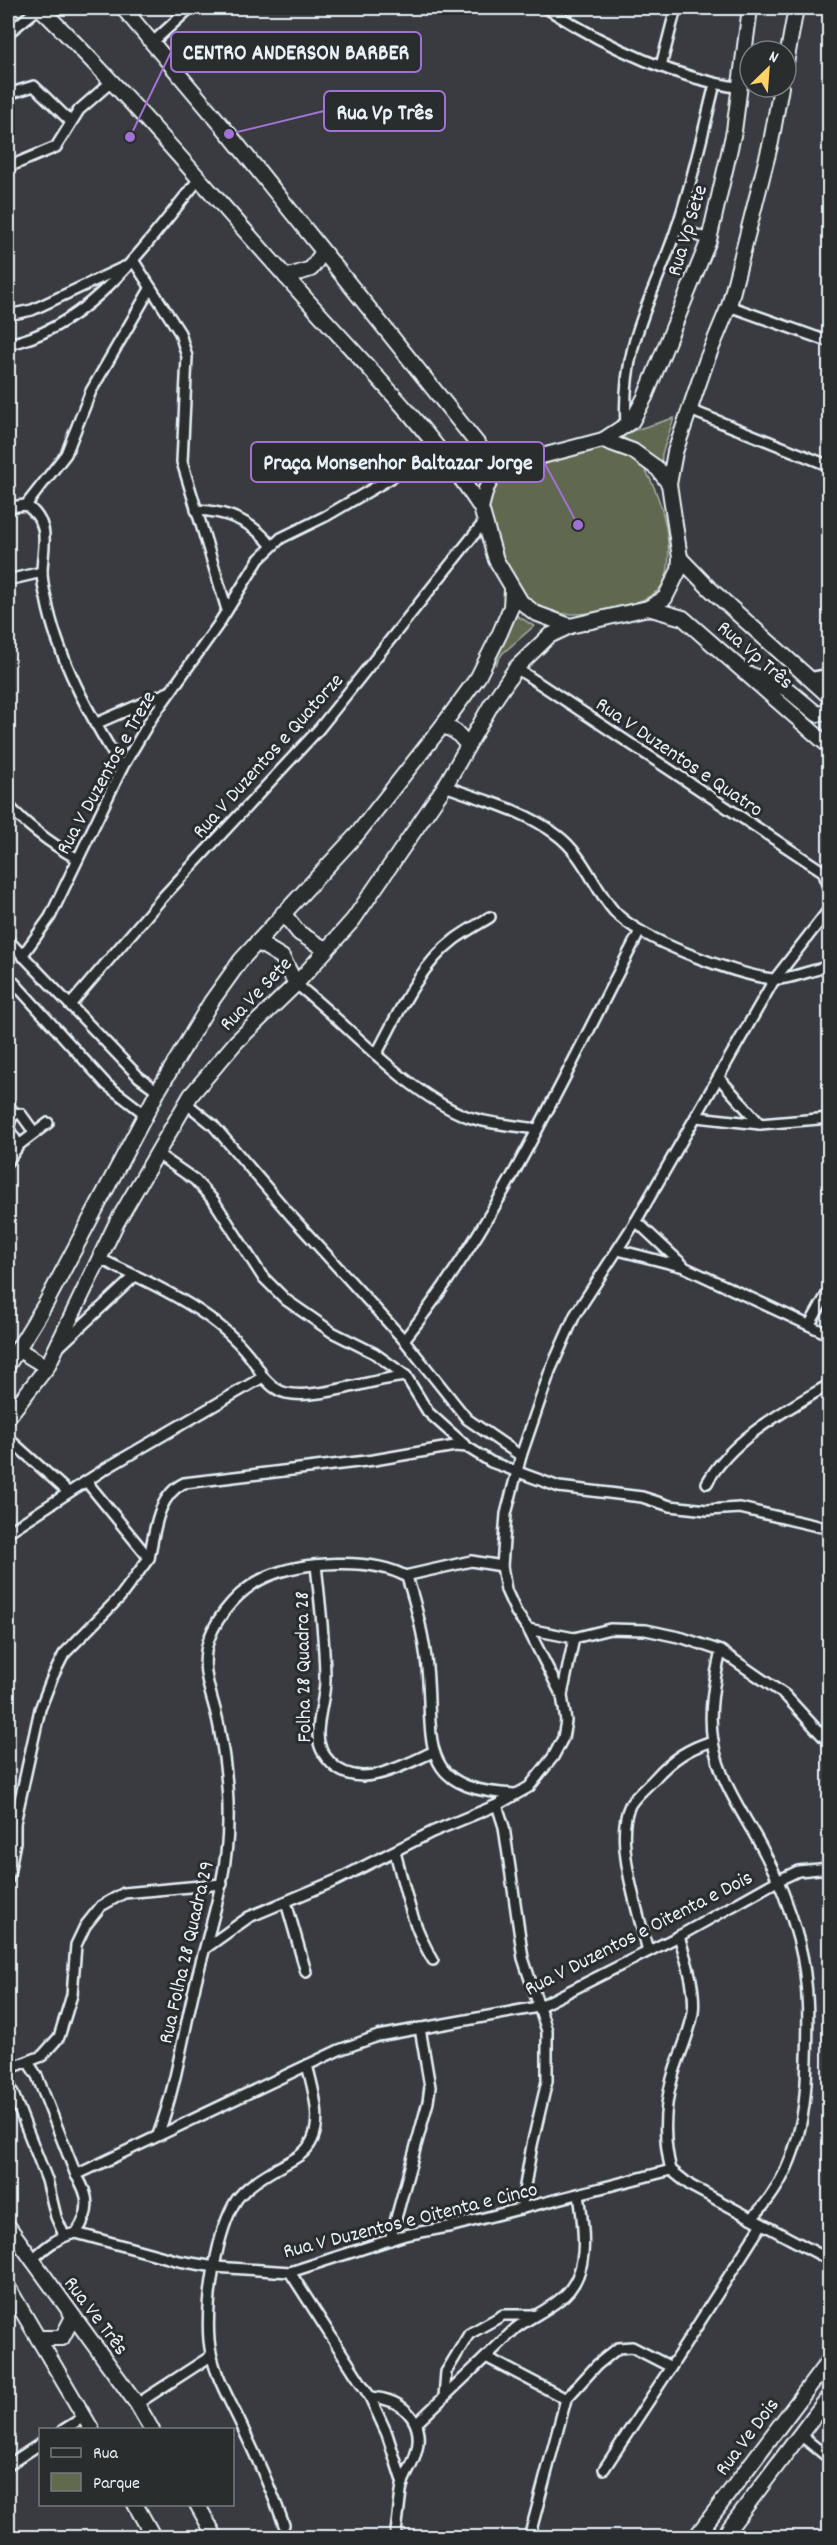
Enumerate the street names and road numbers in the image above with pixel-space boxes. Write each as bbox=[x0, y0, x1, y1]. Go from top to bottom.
street label: Rua Vp Sete bbox=[661, 182, 717, 280]
street label: Rua Vp Três bbox=[709, 615, 799, 698]
street label: Rua V Duzentos e Quatorze bbox=[187, 668, 352, 846]
street label: Rua V Duzentos e Treze bbox=[50, 686, 165, 861]
street label: Rua V Duzentos e Quatro bbox=[588, 691, 768, 826]
street label: Rua Ve Sete bbox=[214, 951, 300, 1039]
street label: Folha 28 Quadra 28 bbox=[289, 1591, 321, 1743]
street label: Rua Folha 28 Quadra 29 bbox=[152, 1858, 224, 2047]
street label: Rua V Duzentos e Oitenta e Dois bbox=[520, 1864, 759, 2005]
street label: Rua V Duzentos e Oitenta e Cinco bbox=[280, 2176, 541, 2268]
street label: Rua Ve Três bbox=[55, 2271, 134, 2363]
street label: Rua Ve Dois bbox=[709, 2392, 788, 2483]

